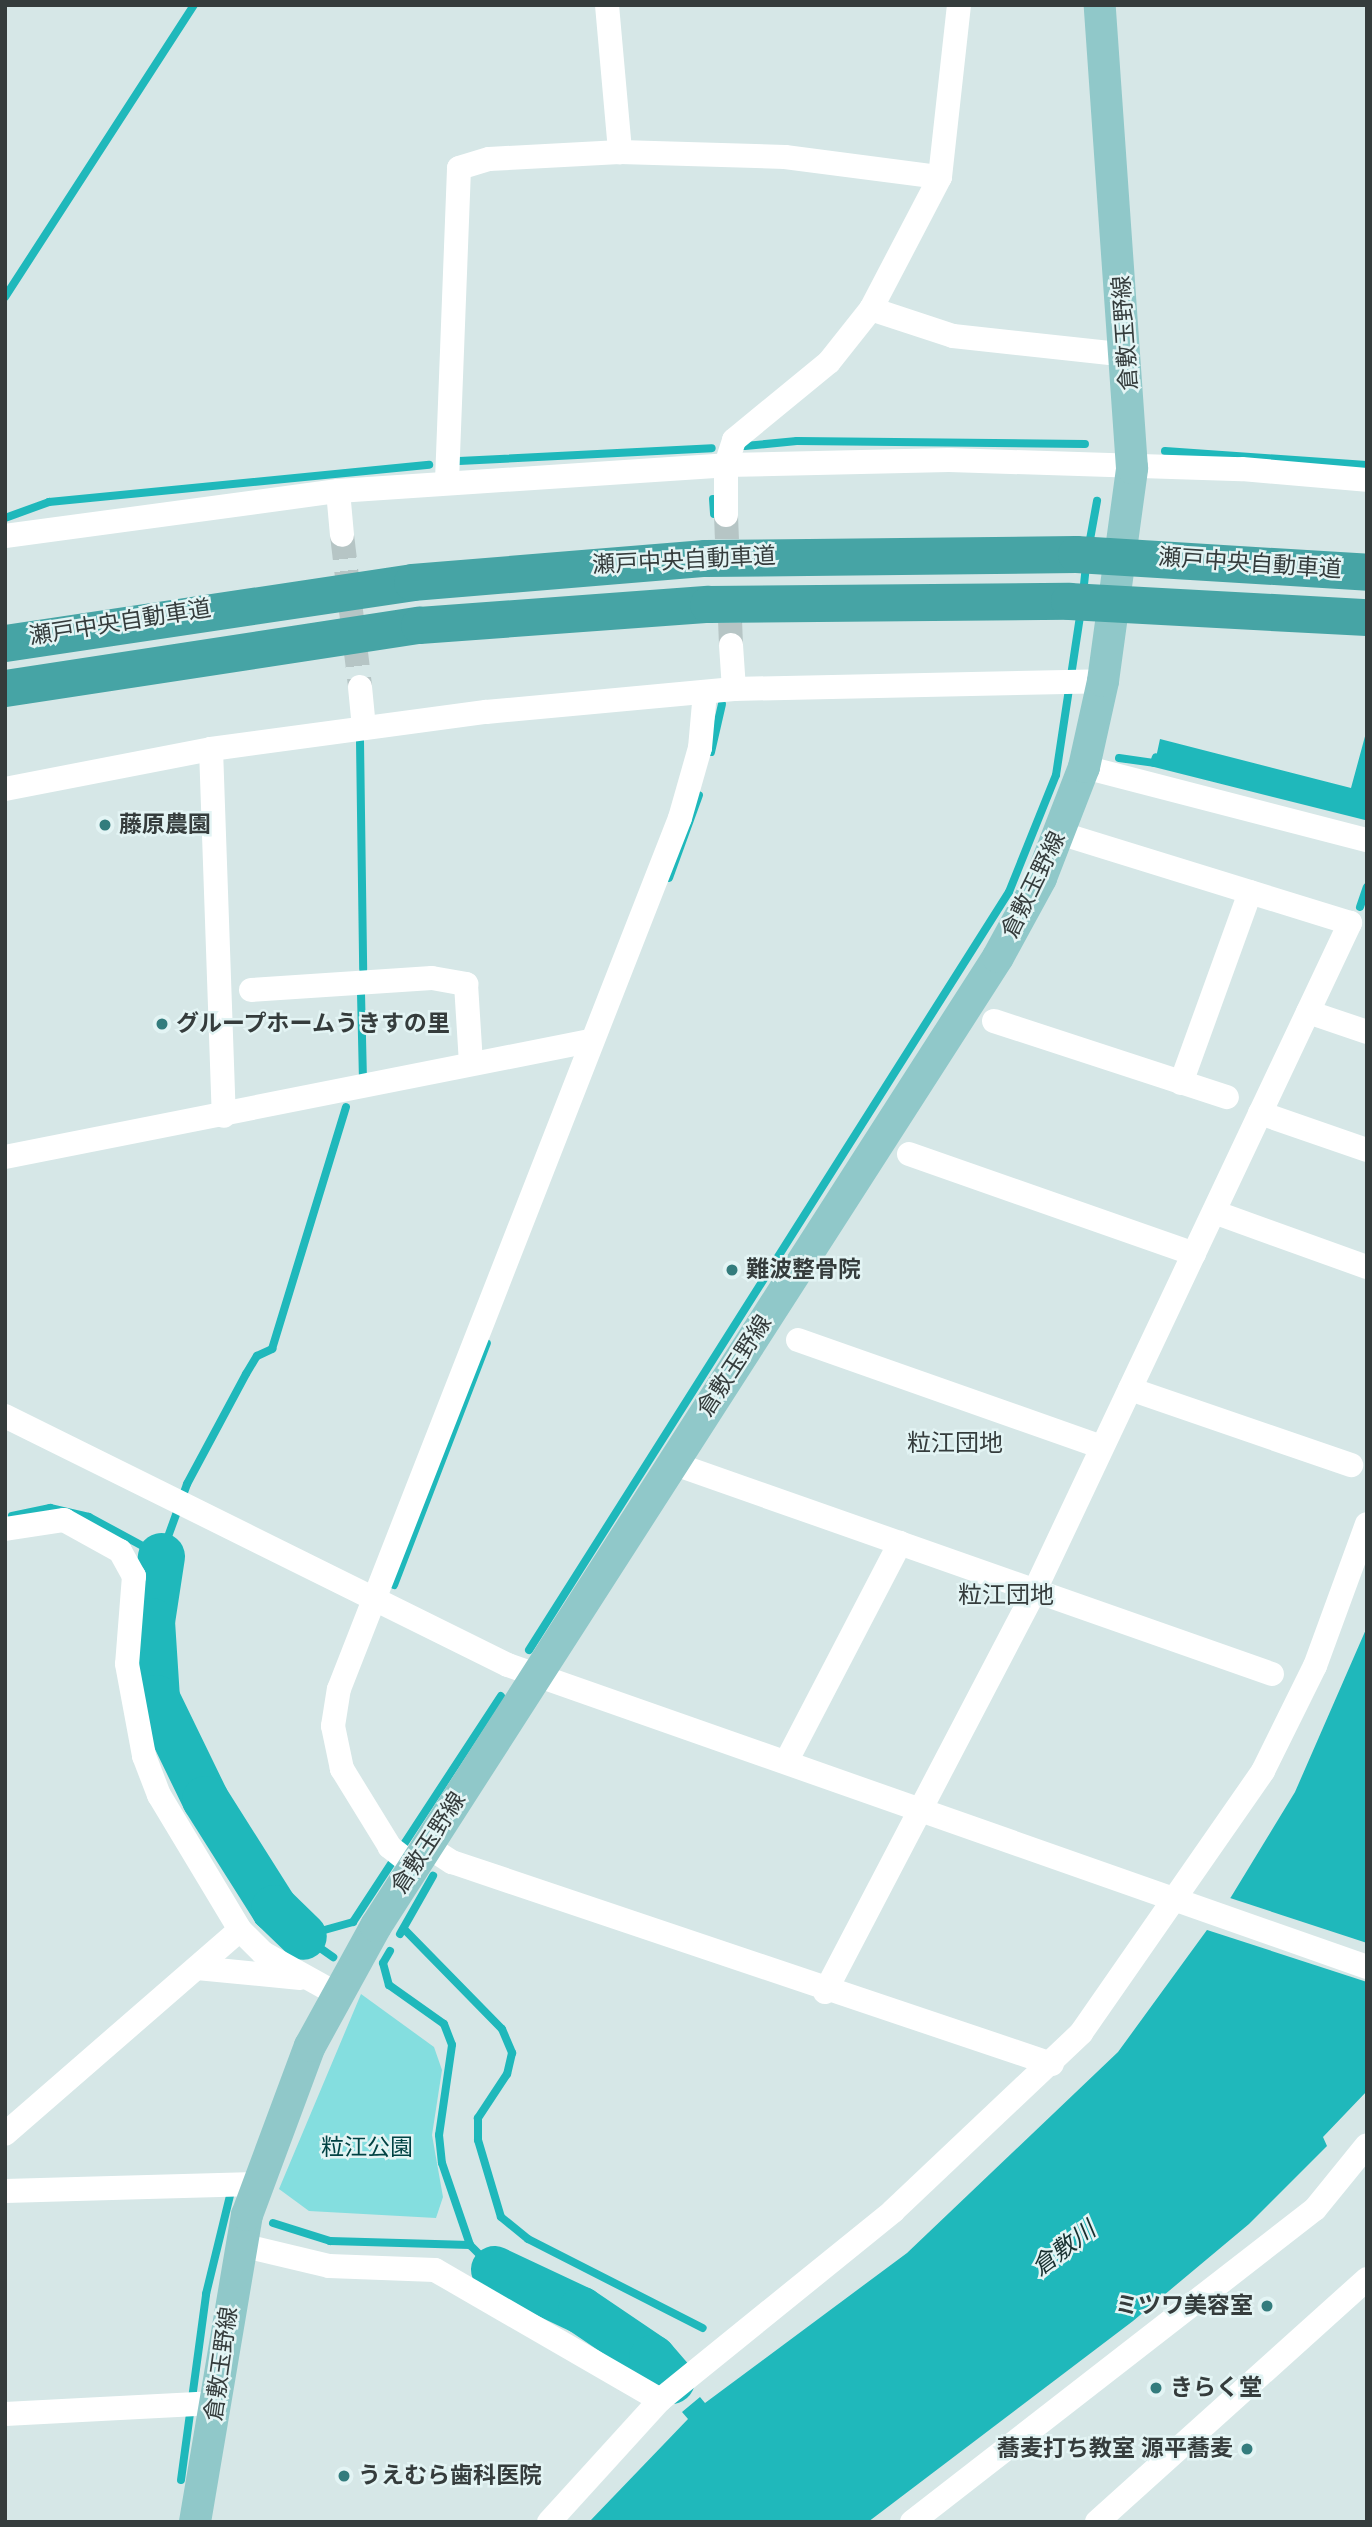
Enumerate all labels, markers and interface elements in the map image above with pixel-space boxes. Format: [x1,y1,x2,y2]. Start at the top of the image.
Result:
street label: 倉敷玉野線 [1108,275,1144,391]
street label: 瀬戸中央自動車道 [591,542,777,580]
street label: 瀬戸中央自動車道 [1157,544,1343,584]
street label: 瀬戸中央自動車道 [27,595,213,651]
place label: 藤原農園 [119,811,211,839]
marker: 藤原農園 [97,817,113,833]
street label: 倉敷玉野線 [996,827,1072,943]
place label: グループホームうきすの里 [176,1010,452,1038]
marker: グループホームうきすの里 [154,1016,170,1032]
place label: 難波整骨院 [746,1256,861,1284]
marker: 難波整骨院 [724,1262,740,1278]
street label: 倉敷玉野線 [692,1310,778,1422]
district label: 粒江団地 [907,1430,1003,1458]
district label: 粒江団地 [958,1582,1054,1610]
street label: 倉敷玉野線 [386,1787,472,1899]
park label: 粒江公園 [321,2134,413,2162]
water label: 倉敷川 [1027,2216,1101,2282]
place label: ミツワ美容室 [1115,2292,1253,2320]
marker: ミツワ美容室 [1259,2298,1275,2314]
street label: 倉敷玉野線 [200,2305,244,2423]
place label: きらく堂 [1170,2374,1262,2402]
marker: きらく堂 [1148,2380,1164,2396]
place label: 蕎麦打ち教室 源平蕎麦 [997,2435,1233,2463]
marker: 蕎麦打ち教室 源平蕎麦 [1239,2441,1255,2457]
place label: うえむら歯科医院 [358,2462,542,2490]
marker: うえむら歯科医院 [336,2468,352,2484]

